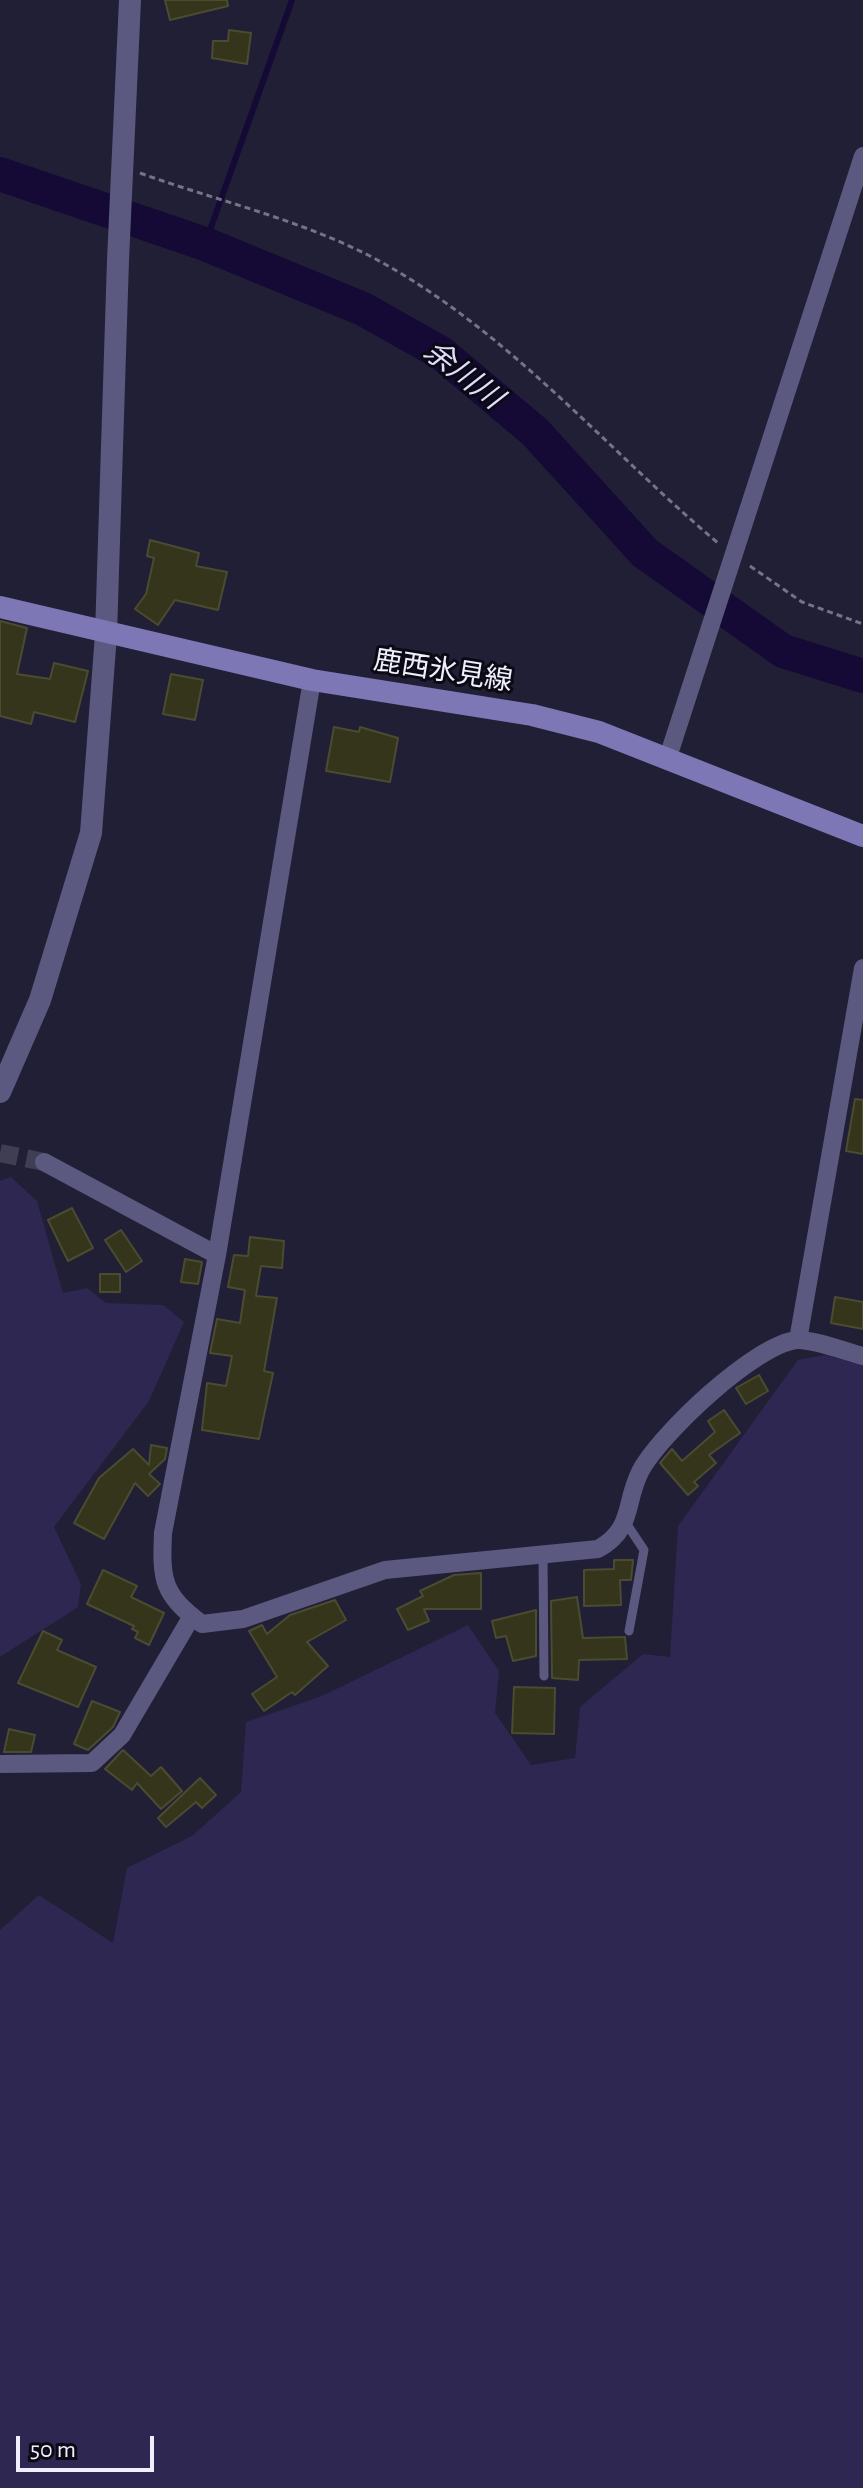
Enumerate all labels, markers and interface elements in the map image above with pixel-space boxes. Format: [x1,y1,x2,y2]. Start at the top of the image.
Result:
water label: 余川川 [416,333,510,417]
street label: 鹿西氷見線 [371,643,515,699]
scale bar [20,2420,158,2470]
text: 50 m [30,2438,76,2462]

